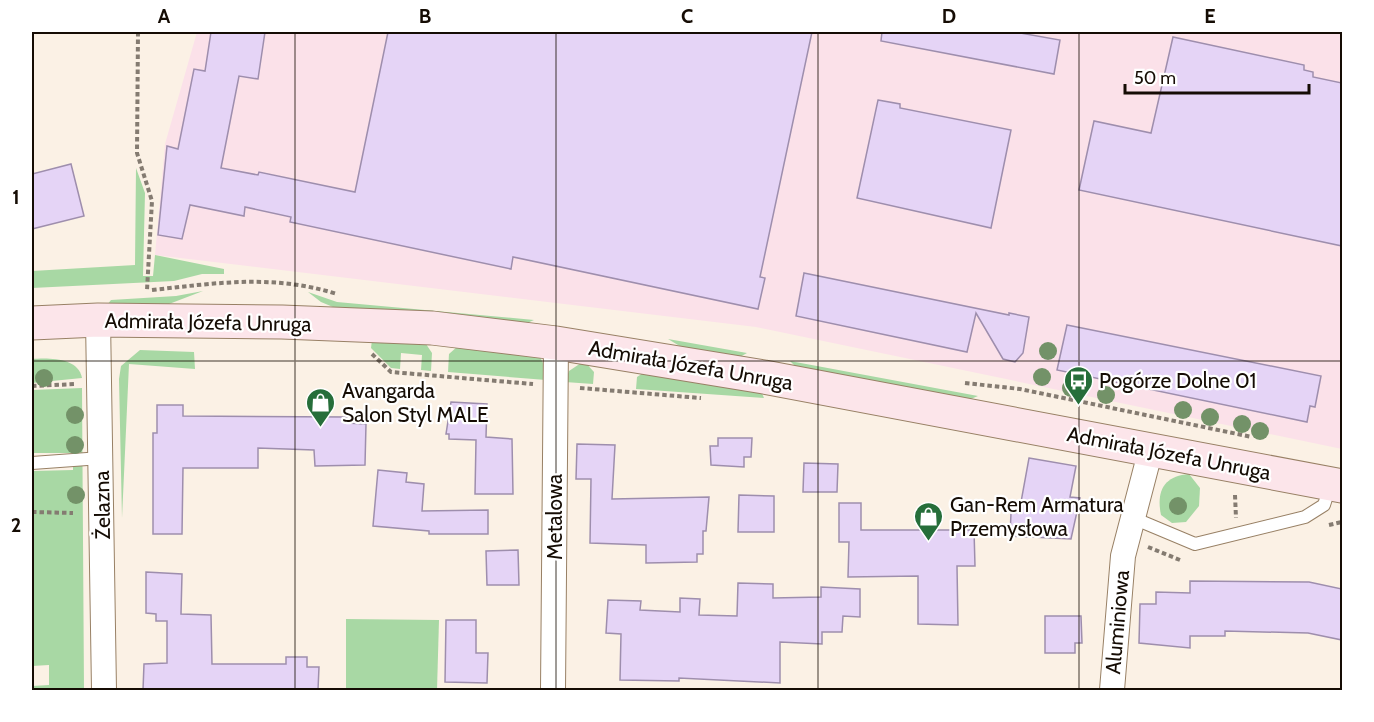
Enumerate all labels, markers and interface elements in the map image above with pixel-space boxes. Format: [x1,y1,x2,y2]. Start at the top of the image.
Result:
text: A [158,4,171,28]
text: B [419,4,431,28]
text: C [681,4,693,28]
text: D [942,4,956,28]
text: E [1204,4,1216,28]
scale bar [1125,57,1310,95]
text: 50 m [1134,67,1176,89]
text: 1 [12,185,20,209]
street label: Admirała Józefa Unruga [104,308,312,336]
street label: Admirała Józefa Unruga [587,335,795,395]
bus stop icon: Pogórze Dolne 01 [1062,364,1094,406]
place label: Pogórze Dolne 01 [1099,368,1256,393]
place label: Avangarda Salon Styl MALE [342,378,489,427]
shop icon: Avangarda Salon Styl MALE [305,386,337,428]
street label: Admirała Józefa Unruga [1065,421,1273,485]
street label: Żelazna [89,470,115,540]
street label: Metalowa [542,474,567,560]
place label: Gan-Rem Armatura Przemysłowa [950,492,1124,541]
shop icon: Gan-Rem Armatura Przemysłowa [913,500,945,542]
text: 2 [11,513,21,537]
street label: Aluminiowa [1100,569,1134,675]

